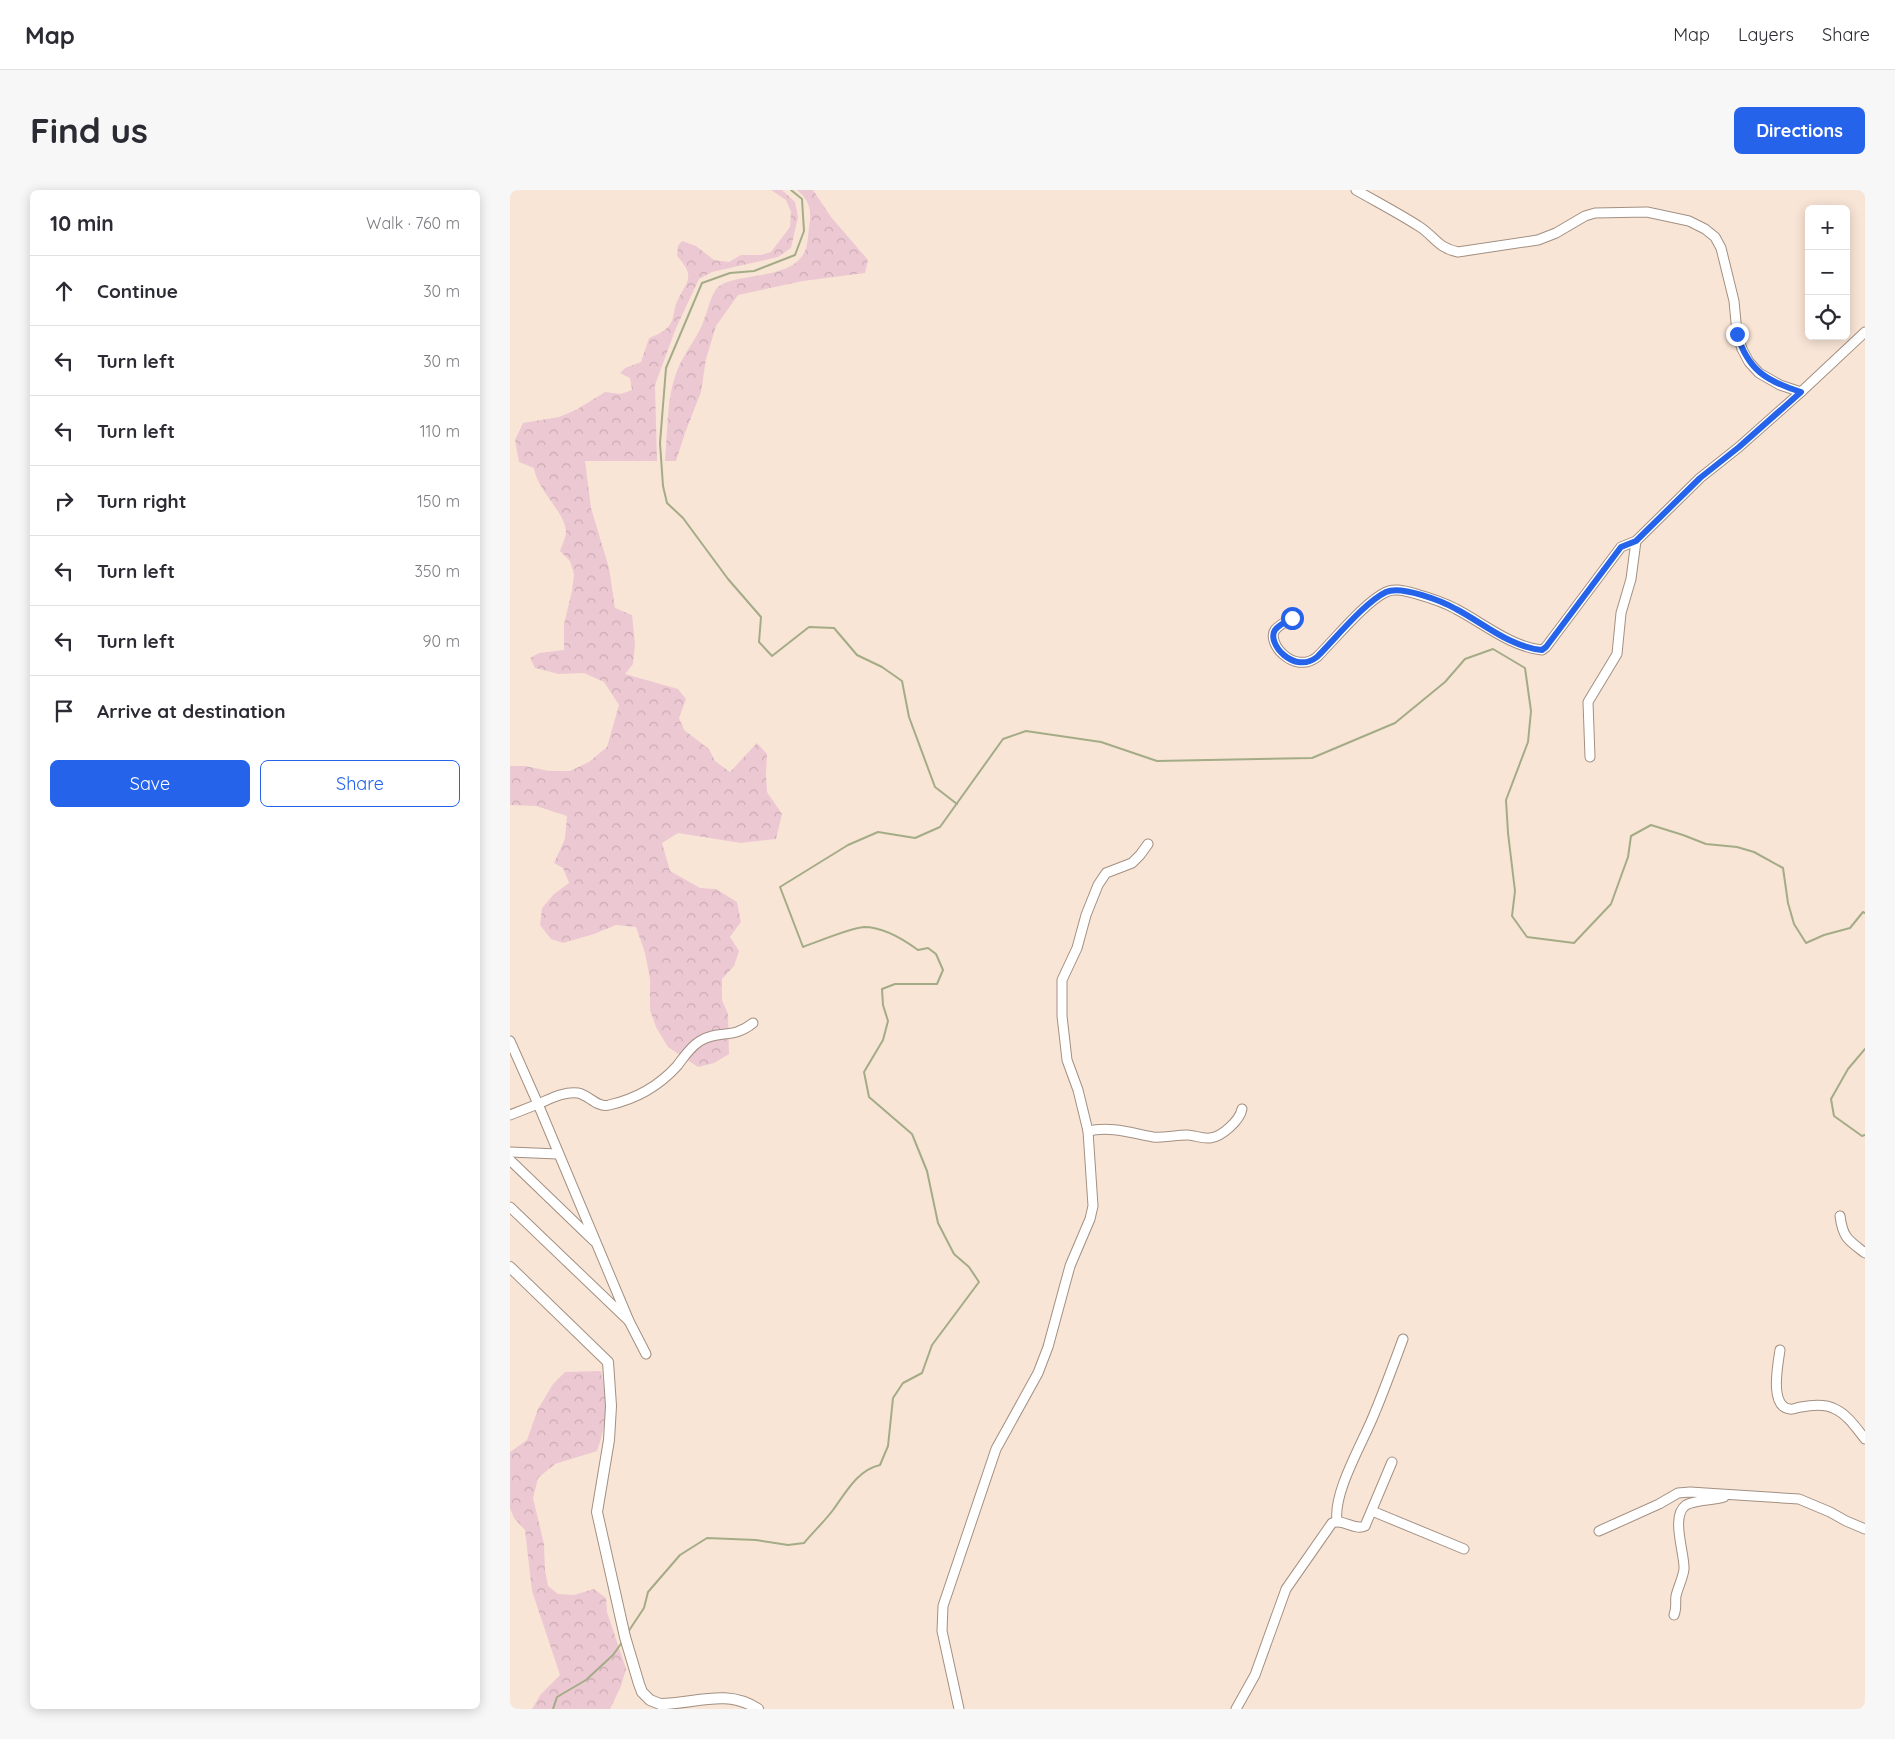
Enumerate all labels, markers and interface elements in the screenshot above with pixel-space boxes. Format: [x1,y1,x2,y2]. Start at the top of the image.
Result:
text: Map [25,20,75,50]
text: Map [1673,23,1710,46]
text: Layers [1738,23,1794,46]
text: Share [1822,23,1870,46]
button: Directions [1734,107,1865,154]
text: Find us [30,108,148,152]
map controls [1805,205,1850,340]
button: + [1805,205,1850,250]
text: 10 min [50,210,114,236]
text: Walk · 760 m [366,213,460,233]
button: − [1805,250,1850,295]
icon: ahead [50,277,78,305]
text: Continue [97,279,178,303]
text: 30 m [423,281,460,301]
button: locate [1805,295,1850,340]
route end [1726,323,1749,346]
icon: left [50,347,78,375]
text: Turn left [97,349,175,373]
text: 30 m [423,351,460,371]
icon: left [50,417,78,445]
text: Turn left [97,419,175,443]
text: 110 m [420,421,460,441]
icon: right [50,487,78,515]
text: Turn right [97,489,186,513]
text: 150 m [417,491,460,511]
icon: left [50,557,78,585]
text: Turn left [97,559,175,583]
text: 350 m [414,561,460,581]
route start [1281,607,1304,630]
icon: left [50,627,78,655]
text: Turn left [97,629,175,653]
text: 90 m [423,631,460,651]
icon: arrive [50,697,78,725]
text: Arrive at destination [97,699,286,723]
button: Save [50,760,250,807]
button: Share [260,760,460,807]

